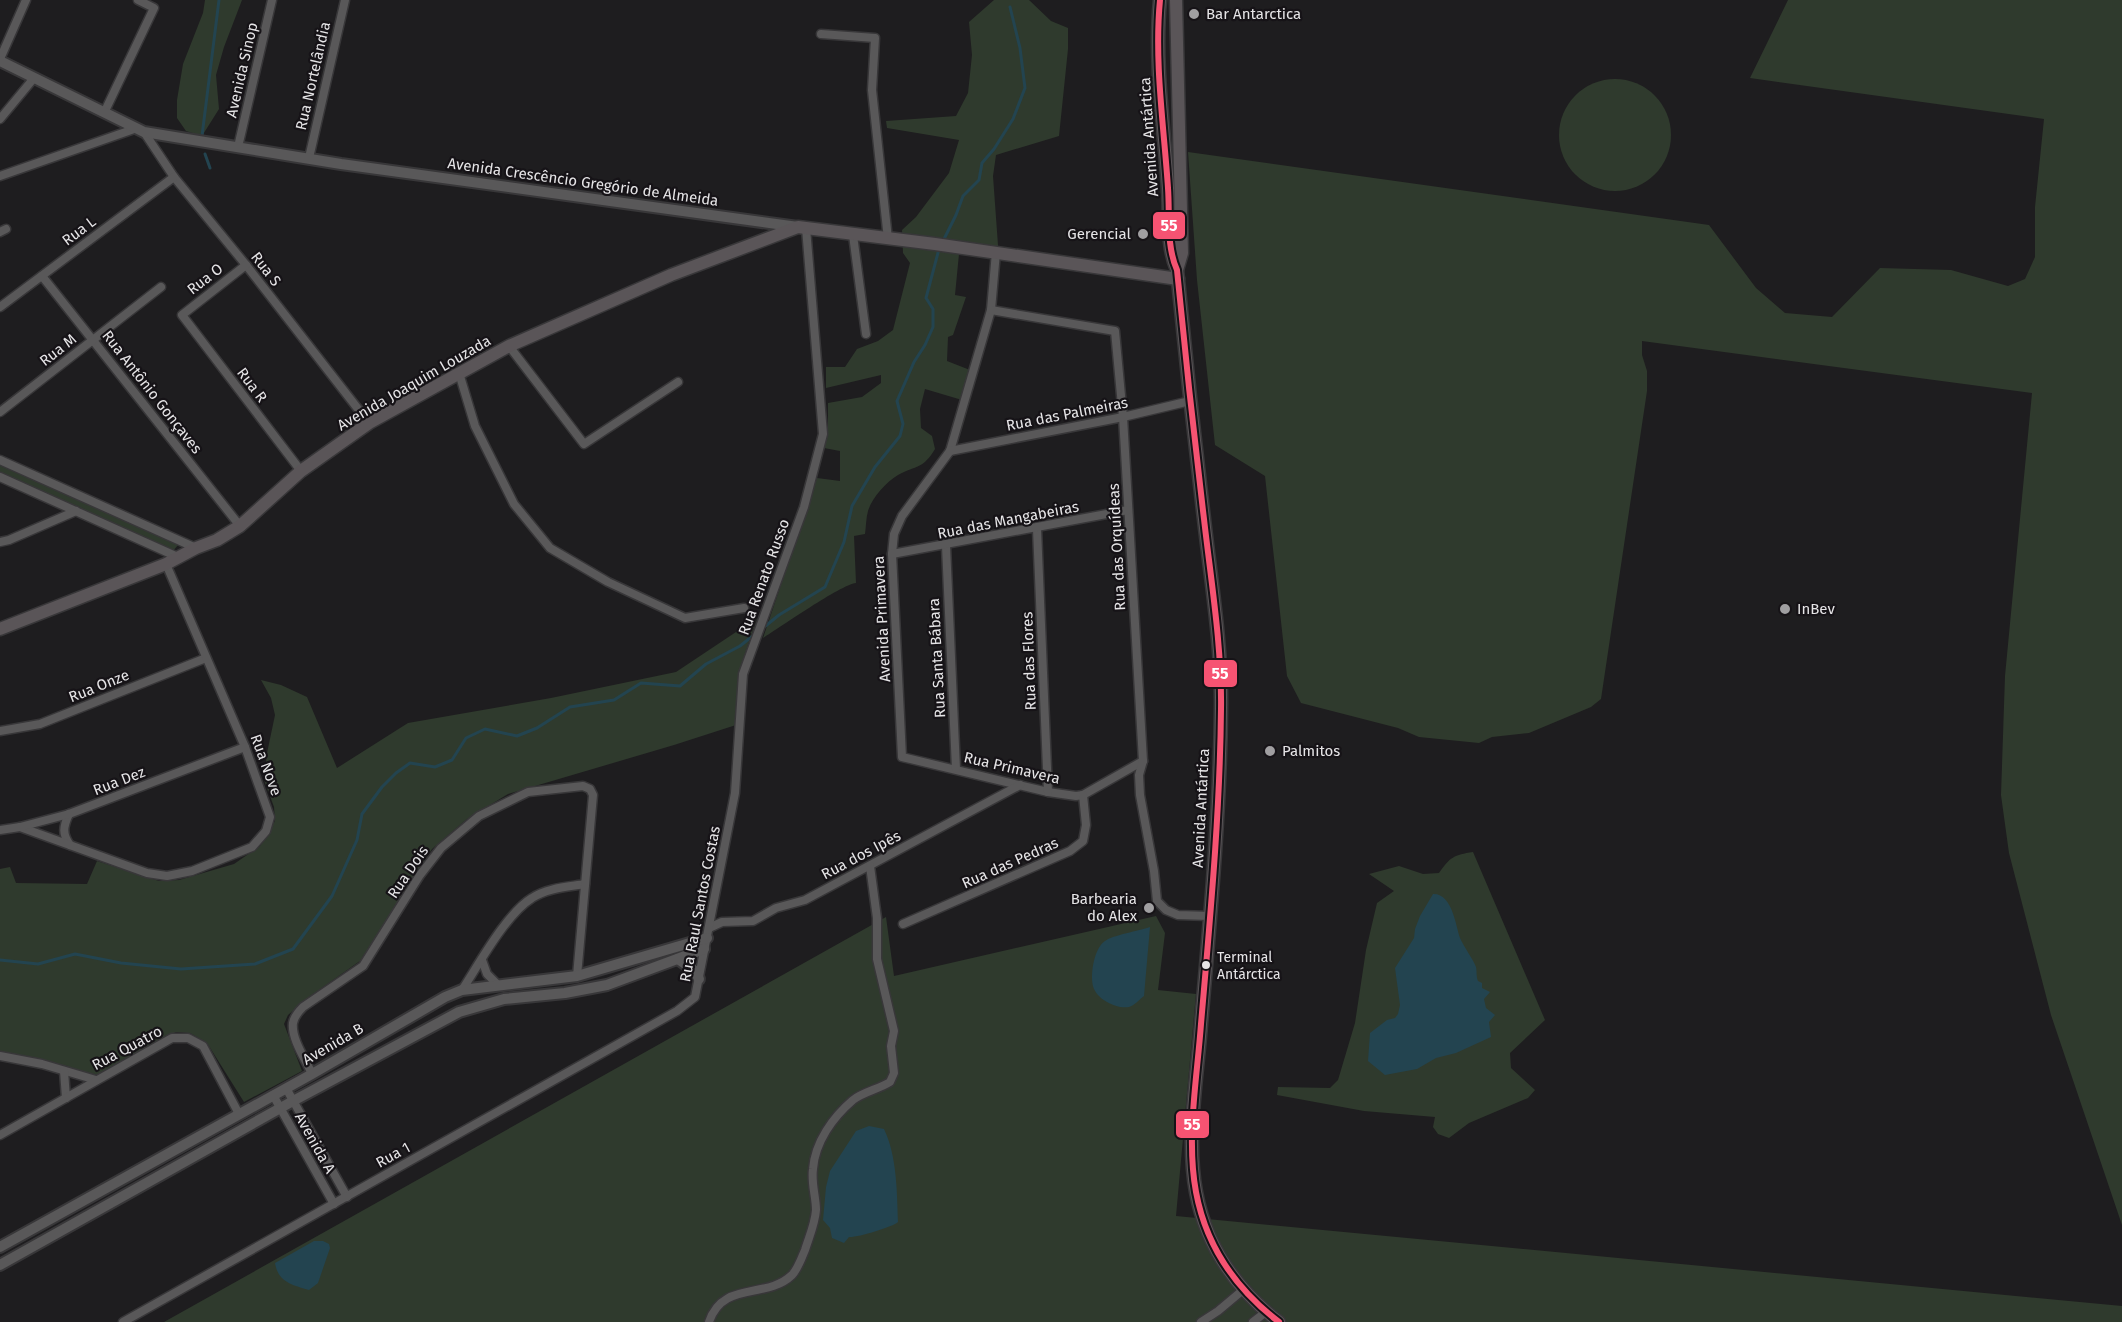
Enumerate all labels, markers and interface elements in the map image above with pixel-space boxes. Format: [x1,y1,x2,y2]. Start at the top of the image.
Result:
place label: Bar Antarctica [1206,5,1301,23]
marker: Bar Antarctica [1187,7,1201,21]
street label: Rua Nortelândia [292,20,334,132]
street label: Avenida Sinop [222,21,262,119]
street label: Avenida Antártica [1136,77,1162,197]
street label: Avenida Crescêncio Gregório de Almeida [446,154,720,210]
line badge: 55 [1152,211,1186,240]
street label: Rua L [59,212,100,249]
text: 55 [1160,216,1178,235]
place label: Gerencial [1067,225,1132,243]
marker: Gerencial [1136,227,1150,241]
street label: Rua S [247,248,285,290]
street label: Rua O [184,259,226,299]
street label: Rua Antônio Gonçaves [98,327,206,457]
street label: Rua M [36,330,80,370]
street label: Avenida Joaquim Louzada [334,332,494,434]
street label: Rua R [233,364,271,406]
street label: Rua das Palmeiras [1005,393,1129,435]
street label: Rua das Orquídeas [1105,483,1129,611]
street label: Rua das Mangabeiras [936,497,1080,543]
street label: Rua Renato Russo [735,516,793,638]
street label: Avenida Primavera [870,555,894,683]
street label: Rua Santa Bábara [925,598,949,718]
place label: InBev [1797,600,1835,618]
marker: InBev [1778,602,1792,616]
street label: Rua das Flores [1018,611,1040,711]
line badge: 55 [1203,659,1238,688]
text: 55 [1211,664,1229,683]
street label: Rua Onze [66,666,132,706]
street label: Rua Nove [247,732,285,798]
place label: Palmitos [1282,742,1340,760]
marker: Palmitos [1263,744,1277,758]
street label: Rua Primavera [962,748,1062,788]
street label: Avenida Antártica [1189,748,1213,868]
street label: Rua Dez [90,763,148,799]
street label: Rua Raul Santos Costas [676,825,724,983]
street label: Rua dos Ipês [818,827,904,883]
street label: Rua das Pedras [959,834,1061,892]
street label: Rua Dois [384,842,432,902]
place label: Barbearia do Alex [1071,890,1138,925]
marker: Barbearia do Alex [1142,901,1156,915]
place label: Terminal Antárctica [1217,949,1281,983]
marker: Terminal Antárctica [1200,959,1212,971]
street label: Avenida B [299,1019,367,1069]
street label: Rua Quatro [89,1022,165,1074]
street label: Avenida A [291,1109,339,1177]
line badge: 55 [1175,1110,1210,1139]
text: 55 [1183,1115,1201,1134]
street label: Rua 1 [373,1138,413,1172]

